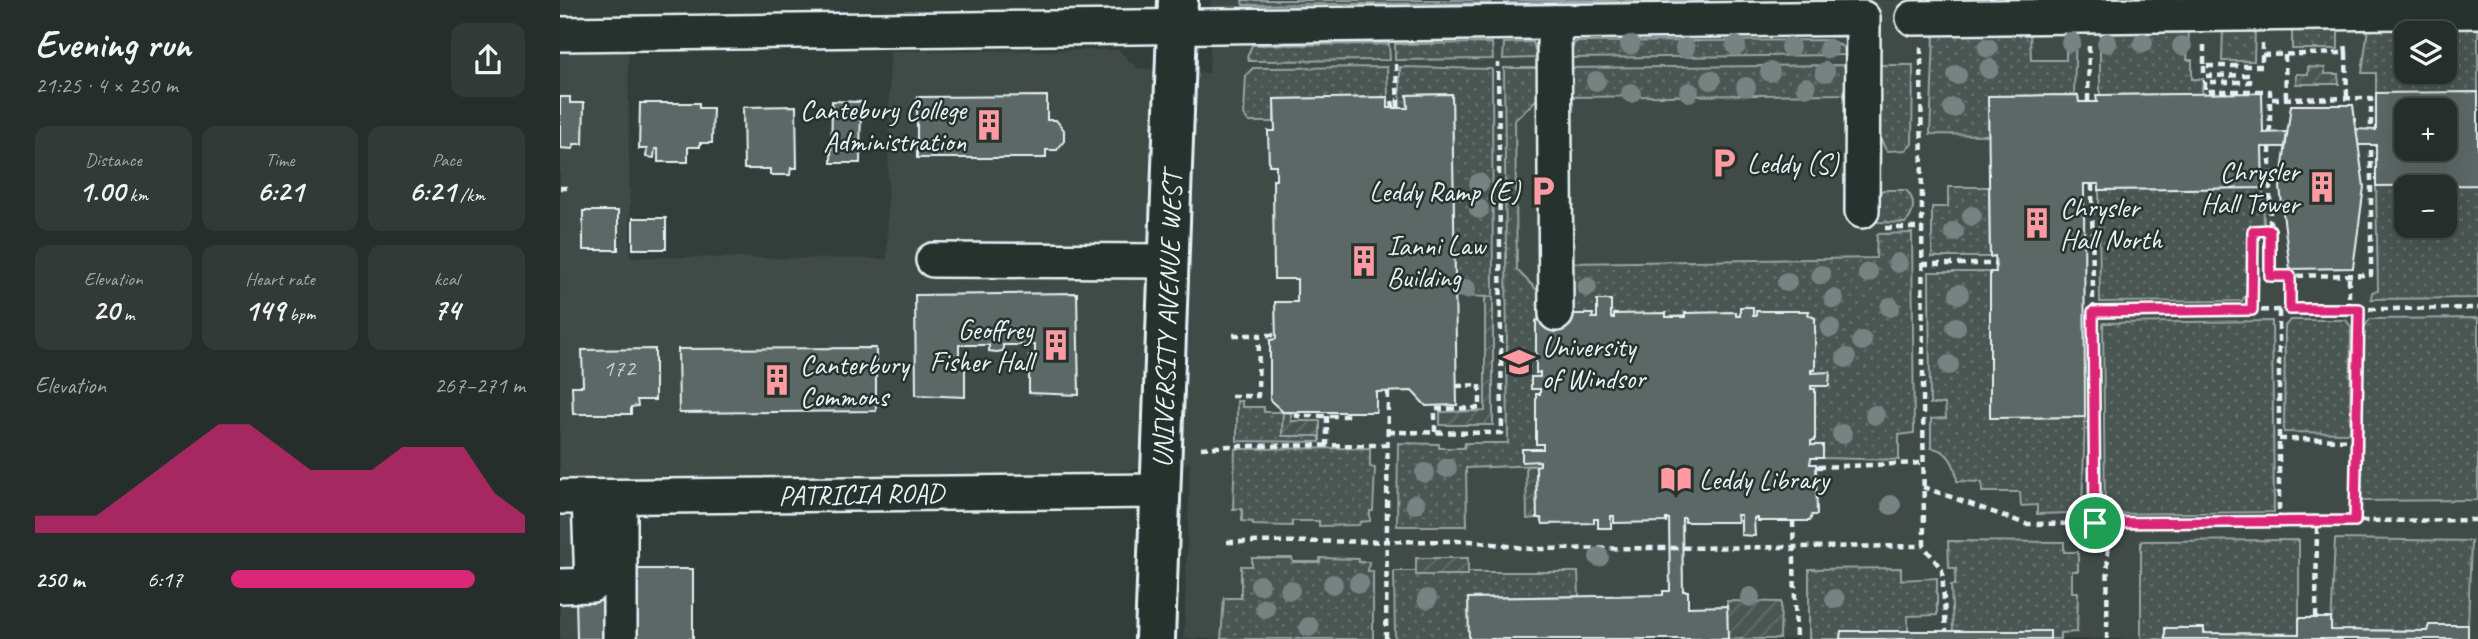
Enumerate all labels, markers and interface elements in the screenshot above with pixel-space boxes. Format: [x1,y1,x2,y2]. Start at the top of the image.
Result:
text: Evening run [35,21,191,68]
map controls [2394,21,2457,238]
button: layers [2394,21,2457,84]
button: share [451,23,525,97]
text: 21:25 · 4 × 250 m [35,71,178,100]
place label: Cantebury College Administration [800,92,968,159]
button: + [2394,98,2457,161]
building icon: Cantebury College Administration [972,108,1006,142]
parking icon: Leddy (S) [1707,146,1741,180]
place label: Leddy (S) [1747,146,1840,181]
text: Distance [85,148,142,172]
text: Time [265,148,295,172]
text: Pace [432,148,461,172]
place label: Chrysler Hall Tower [2201,154,2302,221]
street label: UNIVERSITY AVENUE WEST [1144,165,1190,468]
building icon: Chrysler Hall Tower [2305,170,2339,204]
text: 1.00 [79,172,125,210]
text: 6:21 [256,172,304,210]
text: 6:21 [408,172,455,210]
place label: Leddy Ramp (E) [1369,174,1522,209]
parking icon: Leddy Ramp (E) [1526,174,1560,208]
button: − [2394,175,2457,238]
text: km [125,183,148,207]
text: /km [455,183,485,207]
place label: Chrysler Hall North [2060,190,2163,257]
building icon: Chrysler Hall North [2020,206,2054,240]
place label: Ianni Law Building [1387,228,1488,295]
building icon: Ianni Law Building [1347,244,1381,278]
text: Elevation [84,267,143,291]
text: Heart rate [245,267,315,291]
text: kcal [434,267,459,291]
text: 20 [92,291,119,329]
text: 149 [245,291,285,329]
text: 74 [433,291,460,329]
text: m [119,302,134,326]
text: bpm [285,302,315,326]
place label: Geoffrey Fisher Hall [930,312,1038,379]
building icon: Geoffrey Fisher Hall [1039,328,1073,362]
place label: University of Windsor [1542,329,1647,396]
school or university icon: University of Windsor [1502,345,1536,379]
place label: Canterbury Commons [800,347,911,414]
house number: 172 [603,353,637,383]
building icon: Canterbury Commons [760,363,794,397]
text: Elevation [35,371,106,400]
text: 267–271 m [434,371,525,400]
library icon: Leddy Library [1659,462,1693,496]
place label: Leddy Library [1699,462,1831,497]
street label: PATRICIA ROAD [778,475,947,513]
pin [2065,493,2125,553]
icon: arrive [2076,504,2114,542]
text: 250 m [35,565,84,594]
text: 6:17 [147,565,183,594]

